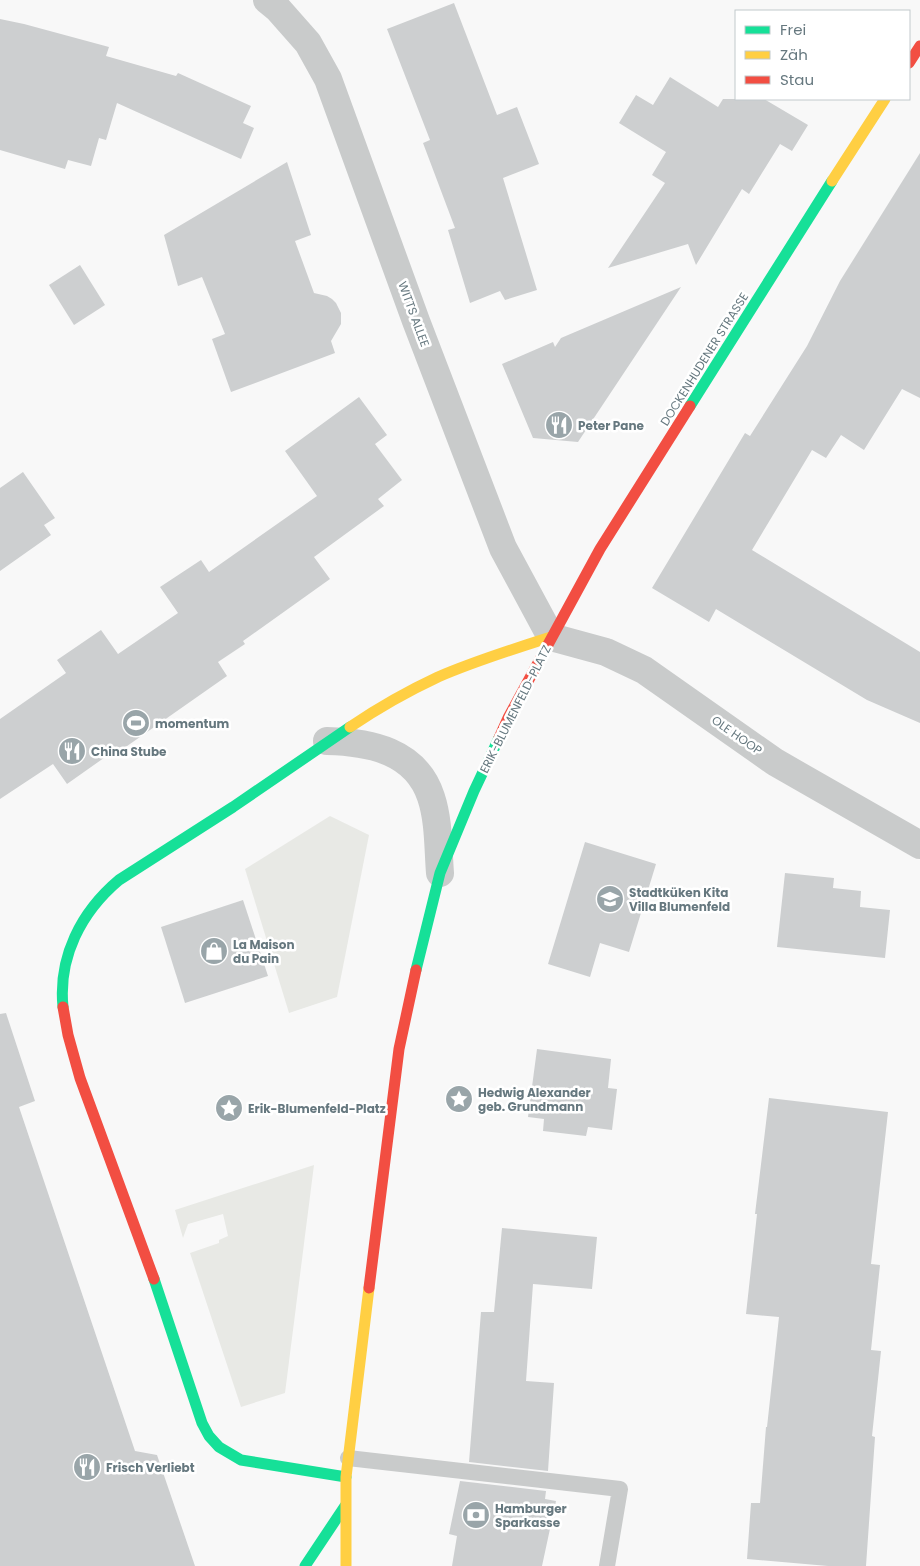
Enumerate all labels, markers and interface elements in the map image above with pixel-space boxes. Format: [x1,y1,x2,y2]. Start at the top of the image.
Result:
legend [735,10,910,100]
text: Frei [780,19,806,40]
text: Zäh [780,44,808,65]
text: Stau [780,69,814,90]
street label: WITTS ALLEE [394,279,434,349]
street label: DOCKENHUDENER STRASSE [656,289,752,429]
restaurant icon: Peter Pane [544,410,574,440]
place label: Peter Pane [578,417,645,434]
street label: ERIK-BLUMENFELD-PLATZ [475,642,555,776]
sports icon: momentum [121,708,151,738]
street label: OLE HOOP [708,711,766,759]
place label: momentum [155,715,230,732]
restaurant icon: China Stube [57,736,87,766]
place label: China Stube [91,743,167,760]
school or university icon: Stadtküken Kita Villa Blumenfeld [595,884,625,914]
place label: Stadtküken Kita Villa Blumenfeld [629,884,730,915]
shop icon: La Maison du Pain [199,936,229,966]
place label: La Maison du Pain [233,936,295,967]
place icon: Hedwig Alexander geb. Grundmann [444,1084,474,1114]
place label: Hedwig Alexander geb. Grundmann [478,1084,591,1115]
place icon: Erik-Blumenfeld-Platz [214,1093,244,1123]
place label: Erik-Blumenfeld-Platz [248,1100,386,1117]
restaurant icon: Frisch Verliebt [72,1452,102,1482]
place label: Frisch Verliebt [106,1459,195,1476]
bank icon: Hamburger Sparkasse [461,1500,491,1530]
place label: Hamburger Sparkasse [495,1500,567,1531]

